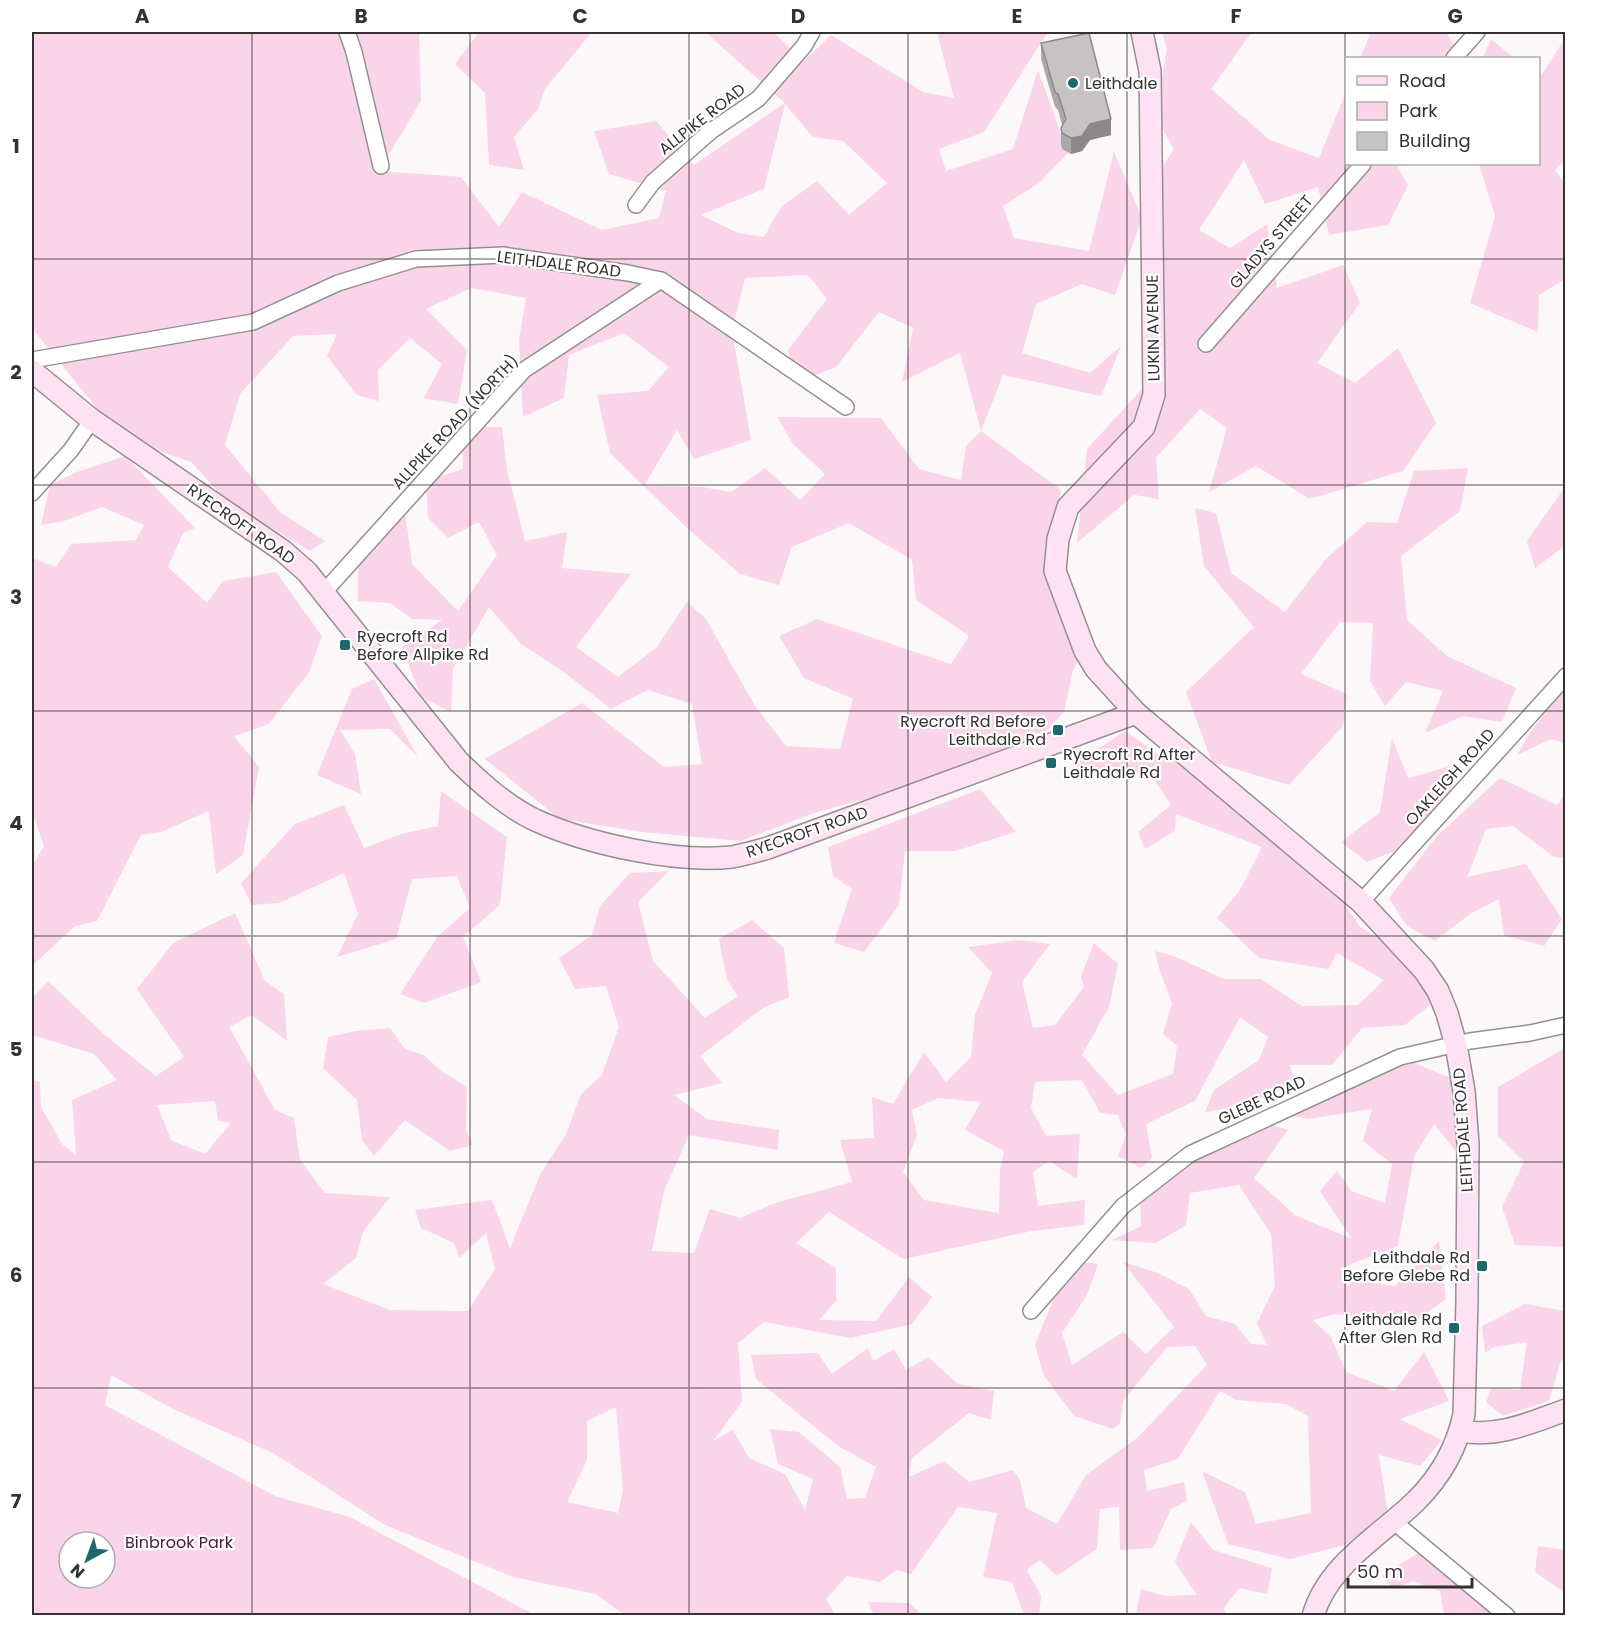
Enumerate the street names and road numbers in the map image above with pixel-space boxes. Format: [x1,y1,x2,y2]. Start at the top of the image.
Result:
street label: ALLPIKE ROAD [654,78,750,160]
street label: GLADYS STREET [1224,190,1318,294]
street label: LEITHDALE ROAD [496,245,622,283]
street label: LUKIN AVENUE [1141,274,1165,382]
street label: ALLPIKE ROAD (NORTH) [386,350,524,494]
street label: RYECROFT ROAD [182,478,300,570]
street label: OAKLEIGH ROAD [1400,723,1500,831]
street label: RYECROFT ROAD [743,800,871,864]
street label: LEITHDALE ROAD [1447,1067,1479,1193]
street label: GLEBE ROAD [1214,1070,1310,1130]

